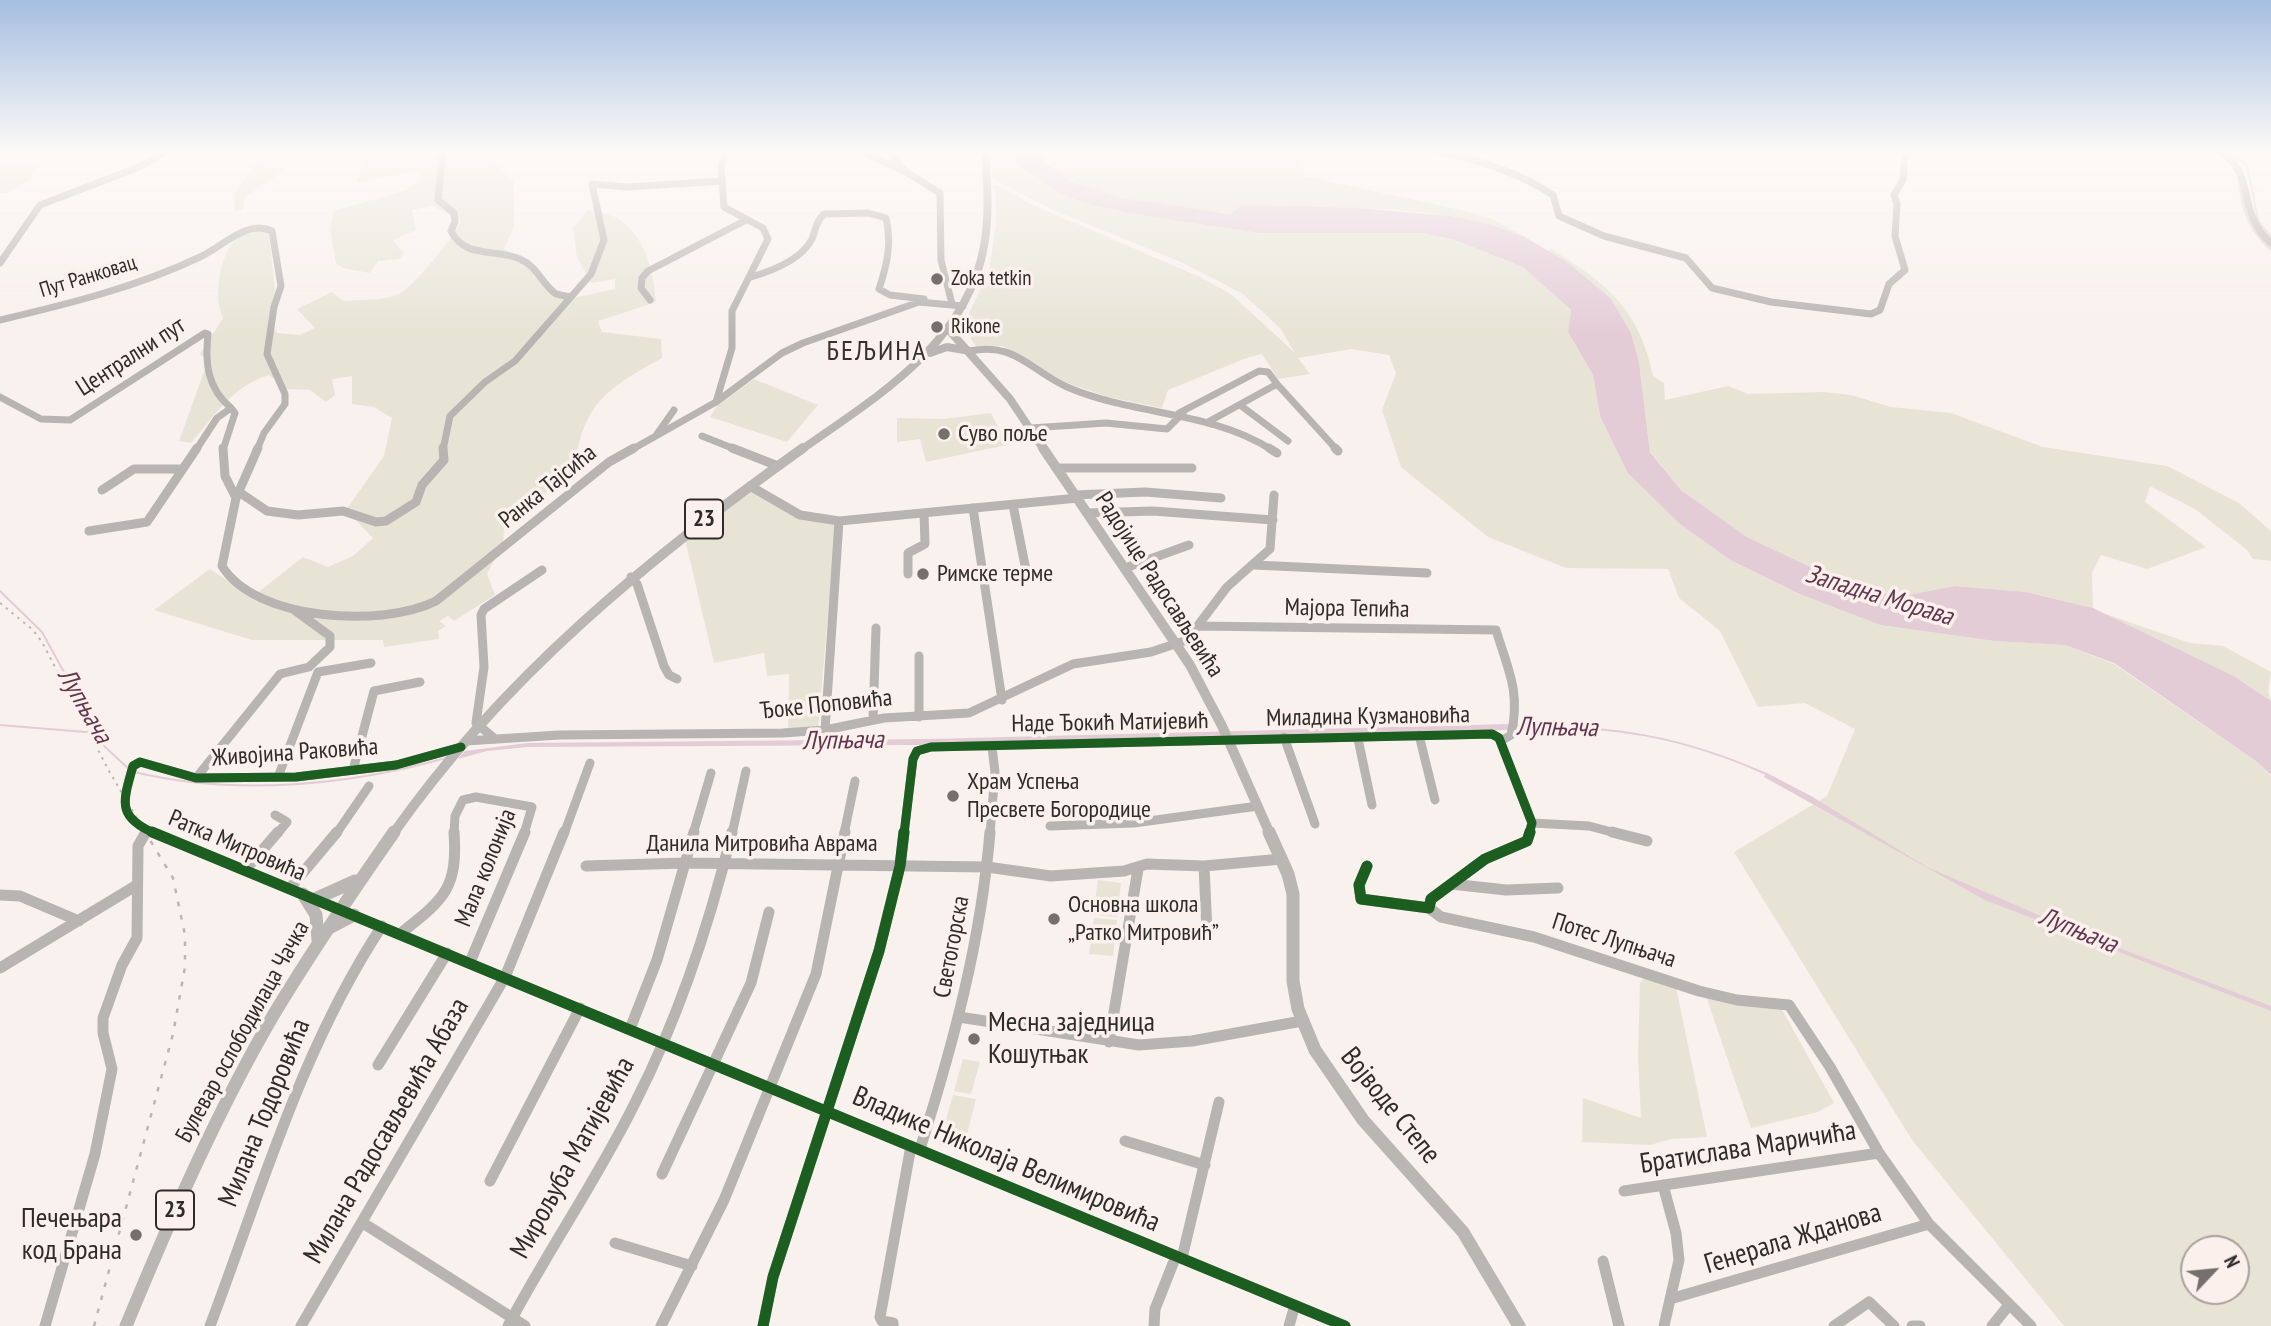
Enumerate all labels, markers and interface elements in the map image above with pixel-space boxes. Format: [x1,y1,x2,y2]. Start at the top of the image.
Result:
street label: Пут Ранковац [37,250,139,304]
place label: Zoka tetkin [951,266,1031,292]
marker: Zoka tetkin [929,271,945,287]
street label: Централни пут [71,311,191,403]
place label: Rikone [951,314,1001,340]
marker: Rikone [929,319,945,335]
district label: БЕЉИНА [827,335,927,369]
place label: Суво поље [958,420,1048,448]
marker: Суво поље [936,426,952,442]
street label: Ранка Тајсића [494,439,602,535]
street label: Радојице Радосављевића [1088,487,1230,683]
road number: 23 [685,499,723,538]
water label: Западна Морава [1802,559,1956,633]
place label: Римске терме [937,560,1053,588]
marker: Римске терме [915,566,931,582]
street label: Мајора Тепића [1284,594,1410,624]
water label: Лупњача [50,663,118,749]
street label: Ђоке Поповића [759,684,893,726]
street label: Миладина Кузмановића [1266,701,1470,733]
street label: Наде Ђокић Матијевић [1011,707,1209,739]
water label: Лупњача [1516,712,1598,744]
water label: Лупњача [802,725,884,757]
street label: Живојина Раковића [211,733,379,773]
place label: Храм Успења Пресвете Богородице [967,768,1151,824]
marker: Храм Успења Пресвете Богородице [945,788,961,804]
street label: Ратка Митровића [164,804,310,888]
street label: Мала колонија [449,805,523,931]
street label: Данила Митровића Аврама [646,830,878,858]
place label: Основна школа „Ратко Митровић” [1068,891,1219,947]
street label: Светогорска [928,894,976,1000]
water label: Лупњача [2034,901,2122,961]
street label: Потес Лупњача [1548,907,1680,975]
marker: Основна школа „Ратко Митровић” [1046,911,1062,927]
street label: Булевар ослободилаца Чачка [170,916,316,1148]
street label: Милана Радосављевића Абаза [297,992,477,1270]
place label: Месна заједница Кошутњак [988,1006,1155,1072]
street label: Милана Тодоровића [212,1014,318,1212]
marker: Месна заједница Кошутњак [966,1031,982,1047]
street label: Војводе Степе [1333,1041,1447,1171]
street label: Мирољуба Матијевића [504,1051,642,1265]
street label: Владике Николаја Велимировића [847,1080,1165,1240]
street label: Братислава Маричића [1638,1114,1858,1182]
road number: 23 [156,1190,194,1230]
street label: Генерала Жданова [1701,1196,1885,1282]
place label: Печењара код Брана [21,1202,122,1268]
marker: Печењара код Брана [128,1227,144,1243]
north arrow [2180,1235,2250,1305]
text: N [2219,1252,2245,1272]

